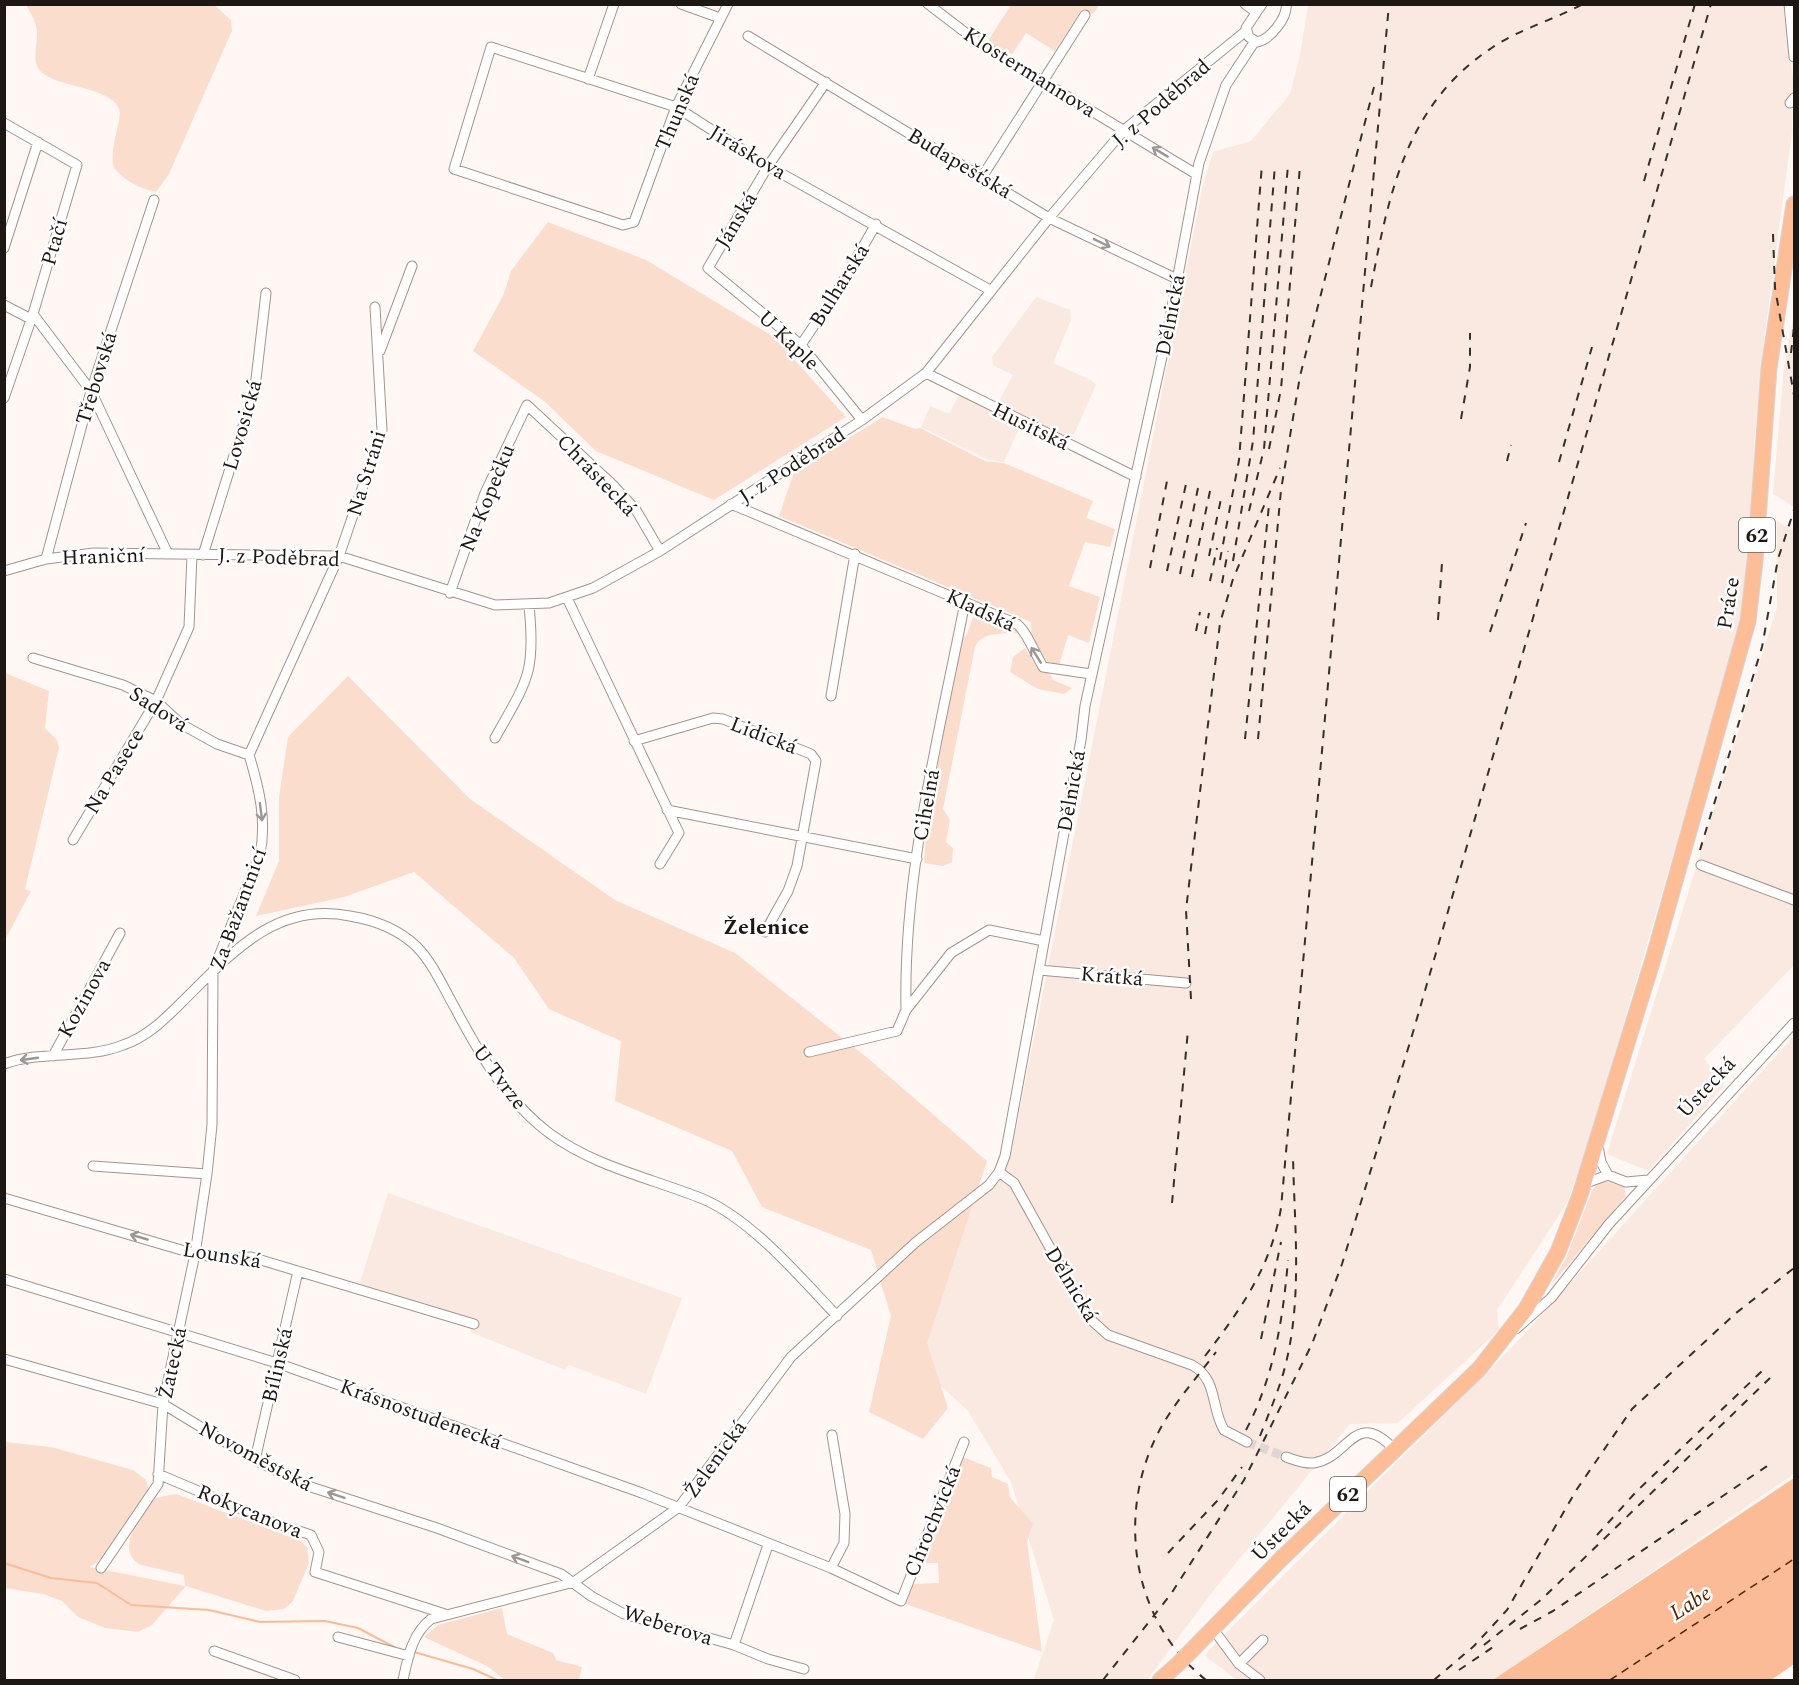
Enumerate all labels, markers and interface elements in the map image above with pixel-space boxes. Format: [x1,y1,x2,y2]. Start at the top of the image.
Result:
street label: Klostermannova [957,19,1103,127]
street label: J. z Poděbrad [1105,52,1218,156]
street label: Thunská [647,68,709,156]
street label: Jiráskova [703,117,793,189]
street label: Budapešťská [901,120,1018,208]
one-way arrow [1152,146,1169,158]
street label: Jánská [707,186,767,255]
street label: Ptačí [33,214,77,270]
street label: Bulharská [802,237,879,334]
one-way arrow [1093,238,1111,250]
street label: Dělnická [1147,271,1195,359]
street label: U Kaple [750,303,827,378]
street label: Třebovská [68,327,127,429]
street label: Lovosická [215,375,271,475]
street label: Husitská [986,394,1075,460]
street label: J. z Poděbrad [733,419,852,512]
street label: Na Stráni [339,426,395,520]
street label: Chrástecká [548,427,645,525]
street label: Na Kopečku [452,440,524,557]
road number: 62 [1739,518,1775,552]
street label: Hraniční [61,540,147,574]
street label: J. z Poděbrad [218,540,340,576]
street label: Práce [1709,575,1749,631]
street label: Kladská [940,581,1021,641]
one-way arrow [1029,646,1042,663]
street label: Sadová [122,679,195,741]
street label: Lidická [725,708,803,764]
street label: Na Pasece [77,723,153,820]
street label: Dělnická [1049,747,1095,835]
street label: Cihelná [905,766,949,844]
one-way arrow [256,802,267,822]
street label: Za Bažantnicí [202,842,276,975]
district label: Želenice [723,911,809,944]
street label: Kozinova [50,952,120,1044]
street label: Krátká [1079,958,1145,996]
street label: U Tvrze [464,1038,535,1117]
street label: Ústecká [1670,1049,1744,1126]
one-way arrow [19,1054,39,1065]
one-way arrow [130,1231,149,1243]
street label: Lounská [180,1234,264,1278]
street label: Dělnická [1036,1241,1107,1329]
street label: Žatecká [150,1323,196,1402]
street label: Bílinská [254,1324,302,1406]
street label: Krásnostudenecká [335,1371,507,1459]
street label: Novoměstská [193,1413,319,1501]
street label: Želenická [676,1413,756,1505]
street label: Chrochvická [896,1460,970,1582]
street label: Rokycanova [192,1476,308,1548]
road number: 62 [1330,1477,1366,1511]
one-way arrow [327,1489,346,1500]
street label: Ústecká [1244,1493,1320,1569]
one-way arrow [511,1552,530,1563]
water label: Labe [1663,1577,1718,1629]
street label: Weberova [619,1597,717,1655]

